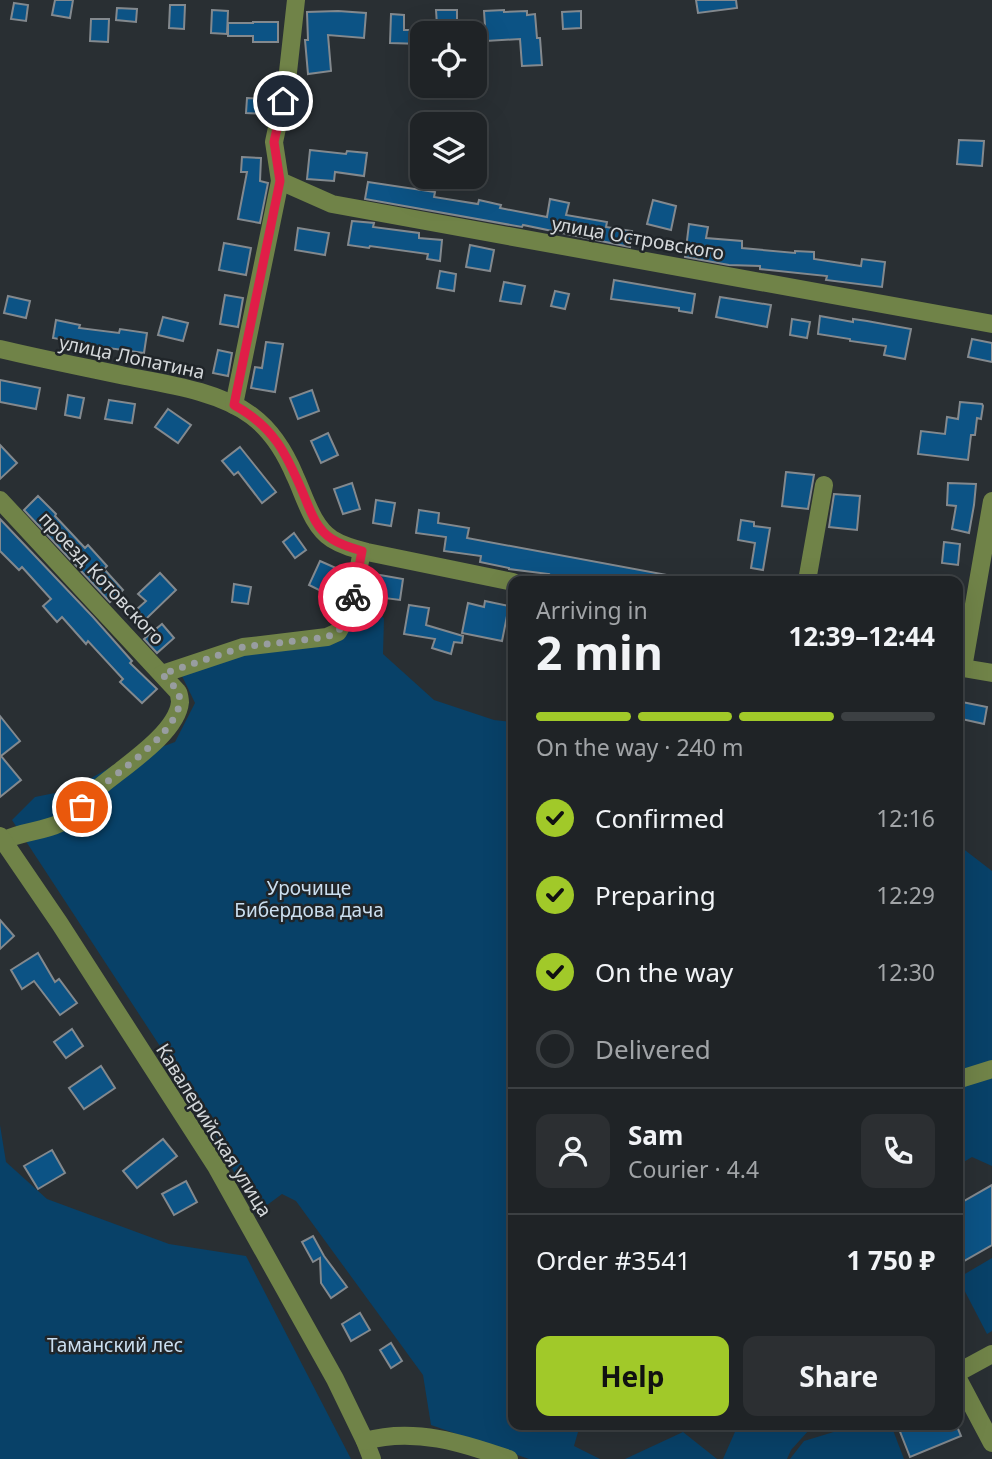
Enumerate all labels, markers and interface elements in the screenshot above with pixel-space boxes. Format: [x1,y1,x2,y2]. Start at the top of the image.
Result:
map controls [410,21,487,189]
button: locate [410,21,487,98]
pin [253,71,313,131]
icon: home [264,82,302,120]
button: layers [410,112,487,189]
street label: улица Островского [550,210,726,266]
street label: улица Лопатина [57,329,207,385]
street label: проезд Котовского [33,506,171,650]
courier [318,562,388,632]
icon: bike [334,578,372,616]
text: Arriving in [536,594,648,626]
text: 12:39–12:44 [788,618,935,654]
text: 2 min [536,621,663,683]
text: On the way · 240 m [536,731,743,763]
pin [52,777,112,837]
icon: bag [63,788,101,826]
icon: check [536,799,574,837]
text: Confirmed [595,800,725,836]
text: 12:16 [876,802,935,834]
park label: Урочище Бибердова дача [234,875,384,923]
icon: check [536,876,574,914]
text: Preparing [595,877,716,913]
text: 12:29 [876,879,935,911]
icon: check [536,953,574,991]
text: On the way [595,954,733,990]
text: 12:30 [876,956,935,988]
text: Delivered [595,1031,711,1067]
street label: Кавалерийская улица [150,1038,278,1222]
button: person [536,1114,610,1188]
button: phone [861,1114,935,1188]
text: Sam [628,1117,683,1153]
text: Courier · 4.4 [628,1153,759,1185]
text: Order #3541 [536,1242,691,1278]
text: 1 750 ₽ [846,1242,935,1278]
park label: Таманский лес [47,1332,183,1358]
button: Help [536,1336,729,1416]
button: Share [743,1336,935,1416]

